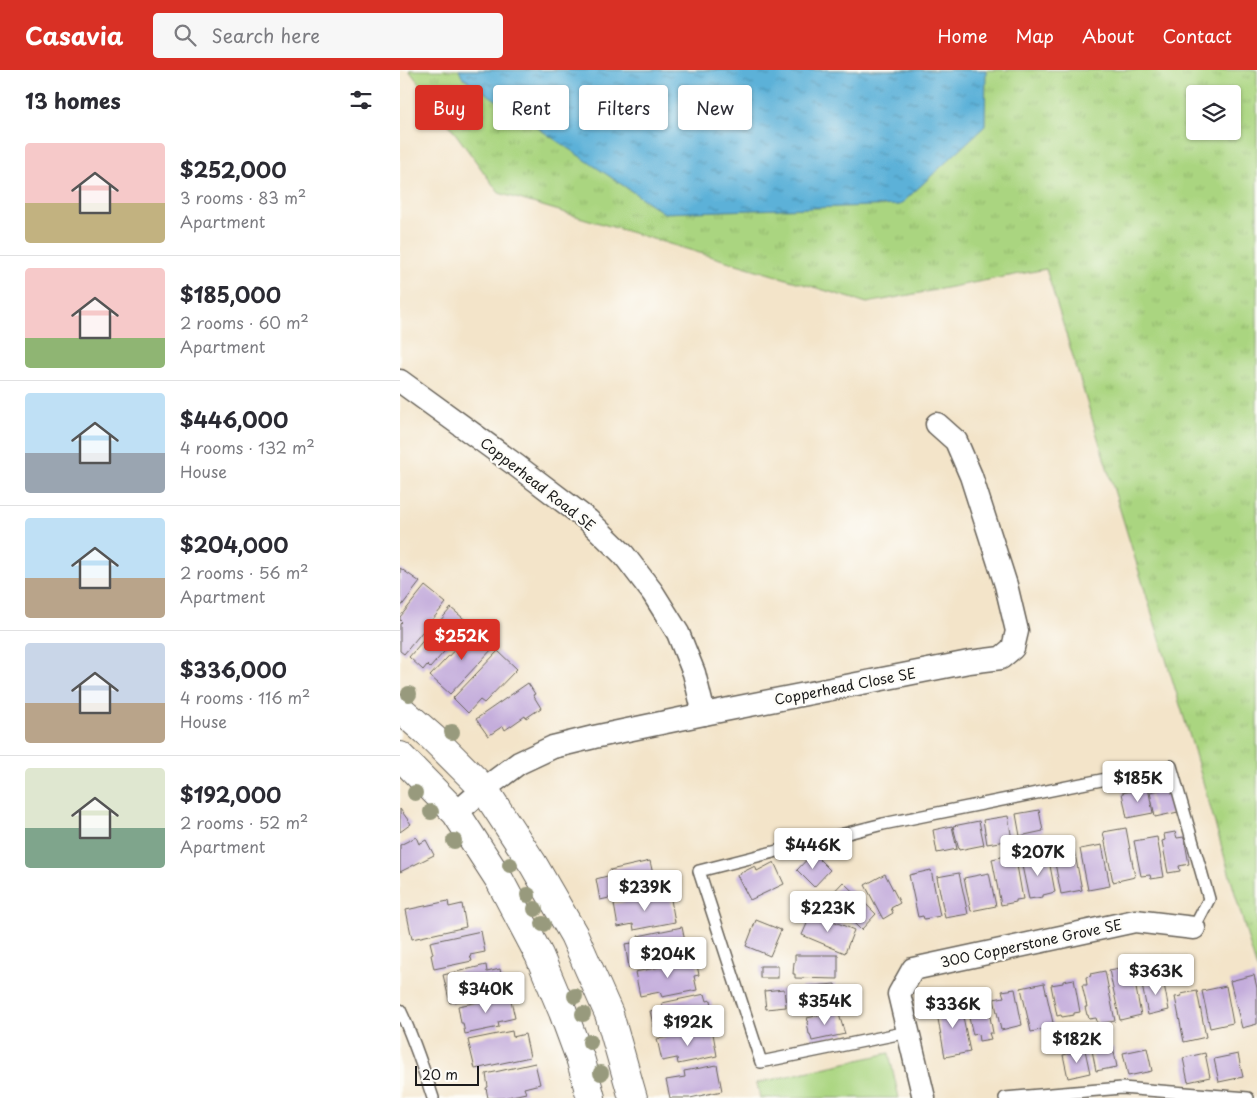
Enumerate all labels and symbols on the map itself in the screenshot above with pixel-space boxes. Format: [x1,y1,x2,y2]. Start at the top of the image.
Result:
street label: Copperhead Road SE [476,432,600,536]
pin: $252K [427,618,497,661]
street label: Copperhead Close SE [772,662,918,710]
pin: $185K [1103,760,1173,803]
pin: $446K [778,828,848,870]
pin: $207K [1003,834,1073,877]
pin: $239K [610,870,680,912]
pin: $223K [793,890,863,933]
street label: 300 Copperstone Grove SE [938,913,1124,973]
pin: $204K [633,936,703,979]
pin: $363K [1121,954,1191,996]
pin: $340K [451,972,521,1014]
pin: $354K [790,984,860,1026]
pin: $336K [918,986,988,1029]
pin: $192K [653,1004,723,1047]
pin: $182K [1042,1022,1112,1064]
scale bar [415,1063,479,1086]

